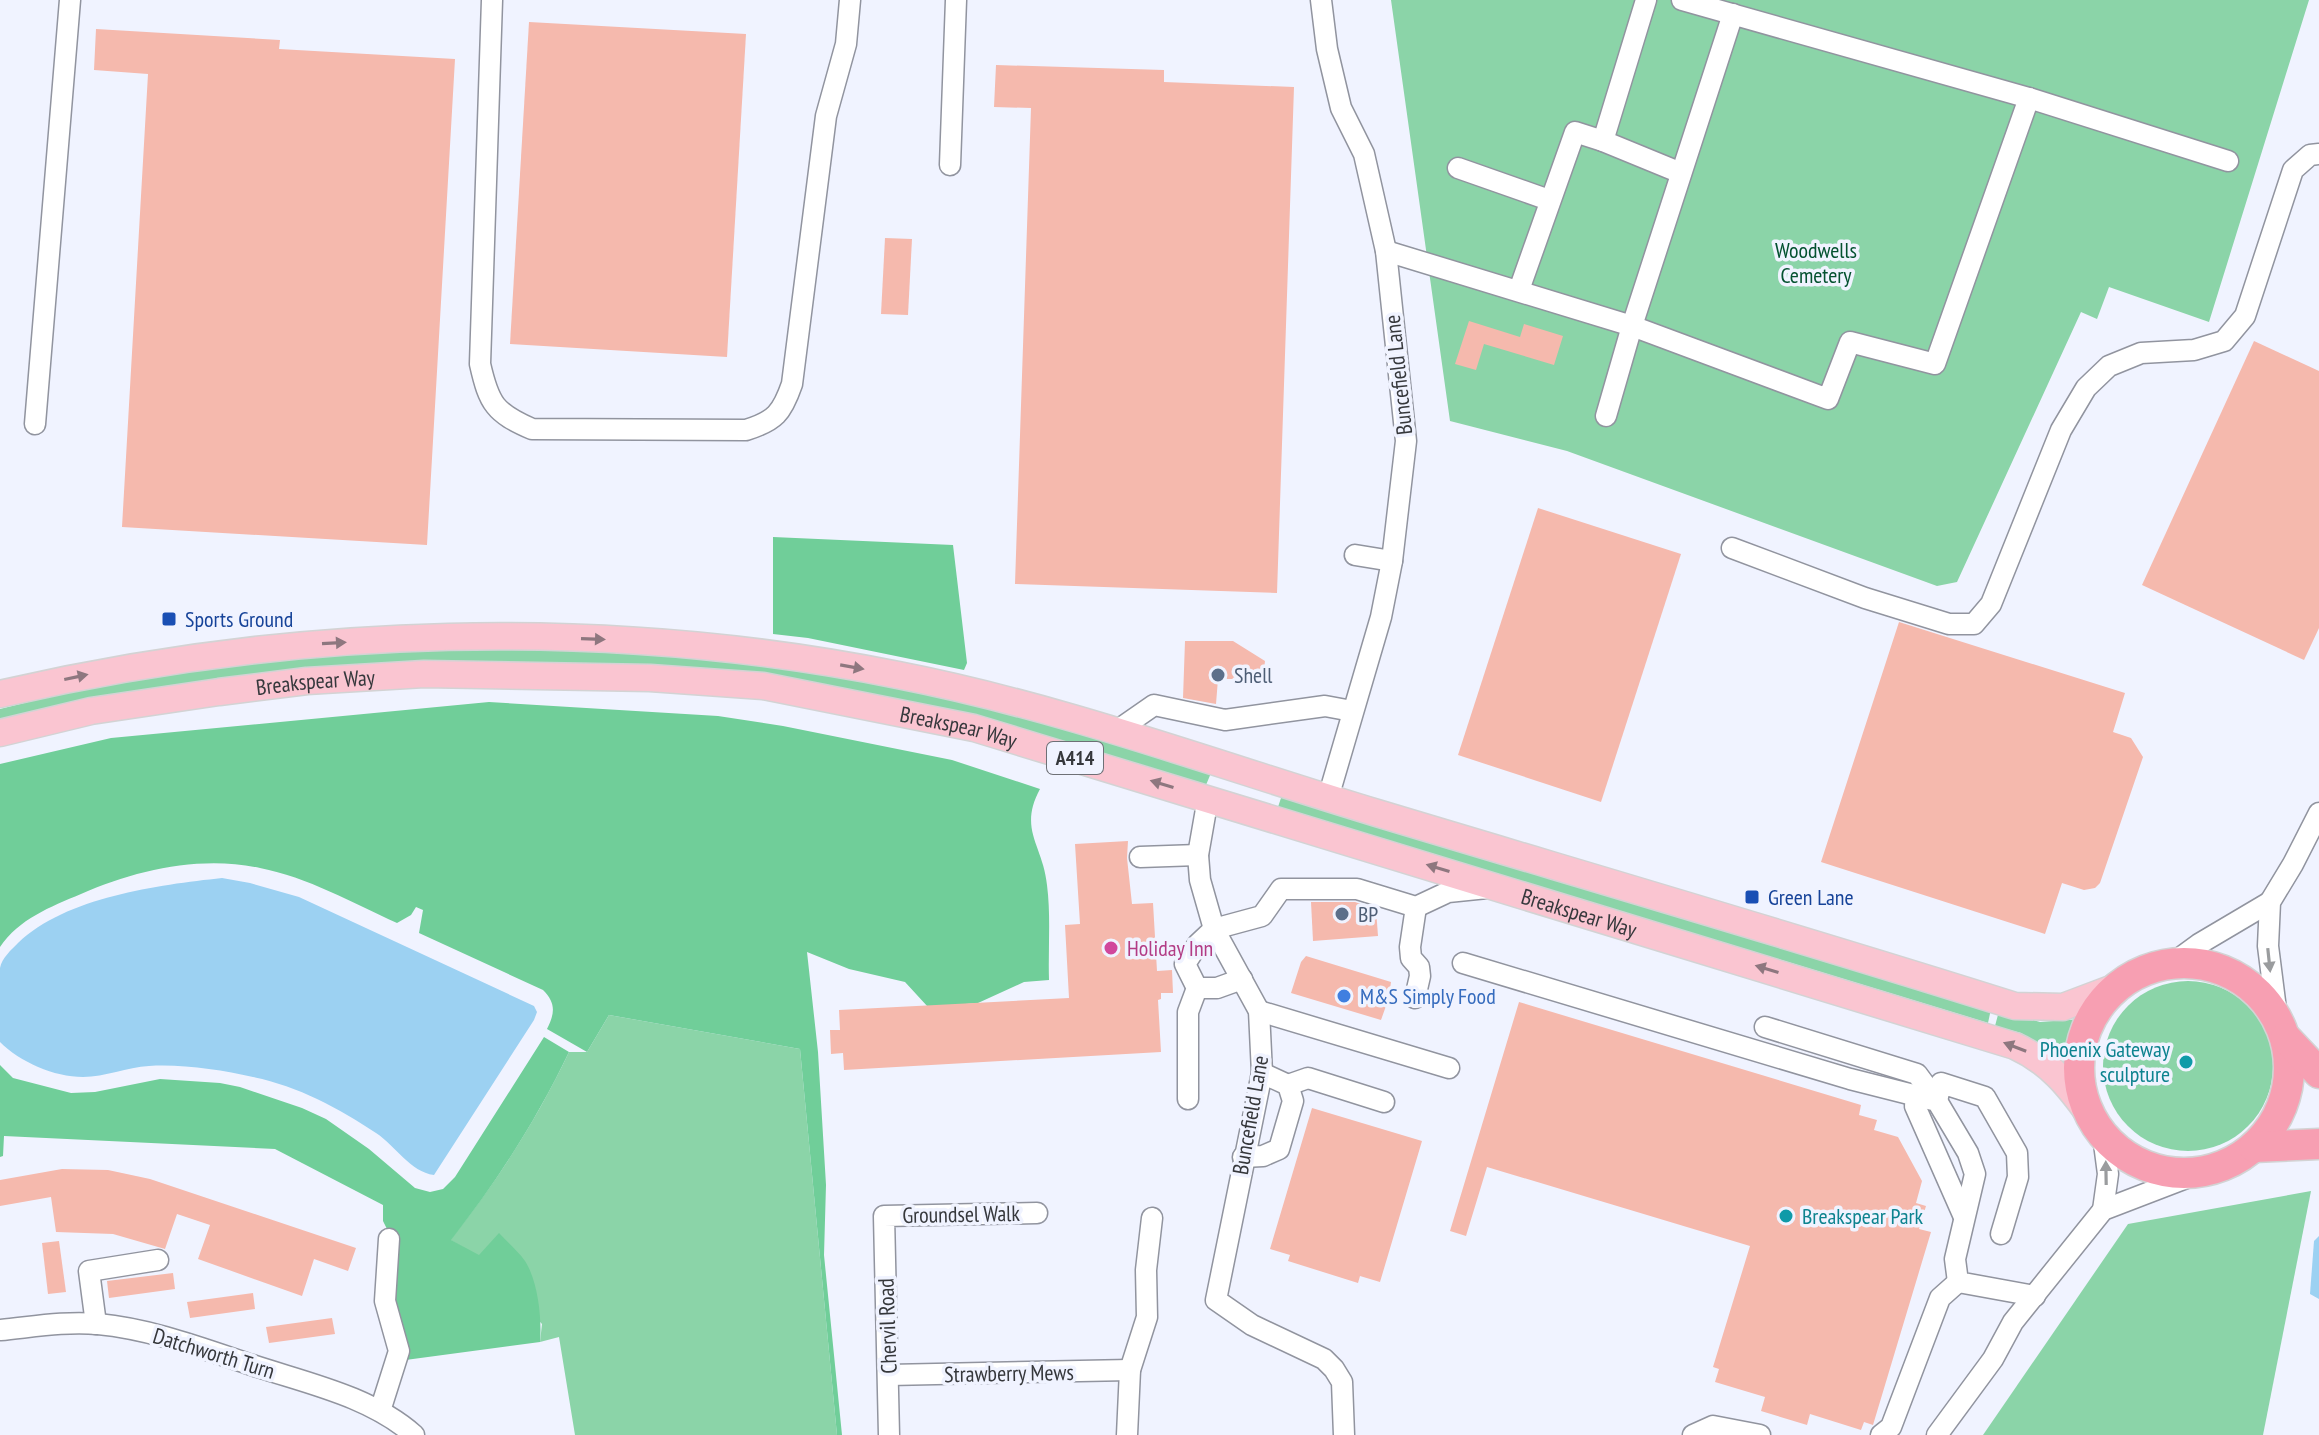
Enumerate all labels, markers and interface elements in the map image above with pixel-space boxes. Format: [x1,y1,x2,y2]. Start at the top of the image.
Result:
park label: Woodwells Cemetery [1775,236,1857,289]
street label: Buncefield Lane [1378,314,1418,436]
place label: Sports Ground [185,605,293,633]
marker: Sports Ground [160,610,178,628]
one-way arrow [581,633,606,646]
one-way arrow [322,637,347,650]
one-way arrow [839,661,864,673]
place label: Shell [1234,661,1273,689]
street label: Breakspear Way [254,663,376,701]
marker: Shell [1209,666,1227,684]
one-way arrow [64,670,89,683]
street label: Breakspear Way [898,700,1021,755]
road number: A414 [1047,742,1103,774]
one-way arrow [1150,777,1174,790]
one-way arrow [1425,861,1449,874]
street label: Breakspear Way [1518,882,1641,944]
place label: Green Lane [1768,883,1854,911]
marker: Green Lane [1743,888,1761,906]
place label: BP [1358,900,1378,928]
marker: BP [1333,905,1351,923]
place label: Holiday Inn [1127,934,1213,962]
marker: Holiday Inn [1102,939,1120,957]
one-way arrow [2263,947,2276,972]
one-way arrow [1754,962,1778,975]
place label: M&S Simply Food [1360,982,1496,1010]
marker: M&S Simply Food [1335,987,1353,1005]
place label: Phoenix Gateway sculpture [2040,1035,2171,1088]
one-way arrow [2003,1040,2027,1053]
street label: Buncefield Lane [1226,1053,1274,1177]
marker: Phoenix Gateway sculpture [2177,1053,2195,1071]
one-way arrow [2100,1160,2112,1185]
street label: Groundsel Walk [902,1199,1020,1229]
place label: Breakspear Park [1802,1202,1924,1230]
marker: Breakspear Park [1777,1207,1795,1225]
street label: Chervil Road [871,1278,903,1374]
street label: Datchworth Turn [150,1321,278,1385]
street label: Strawberry Mews [944,1358,1074,1388]

